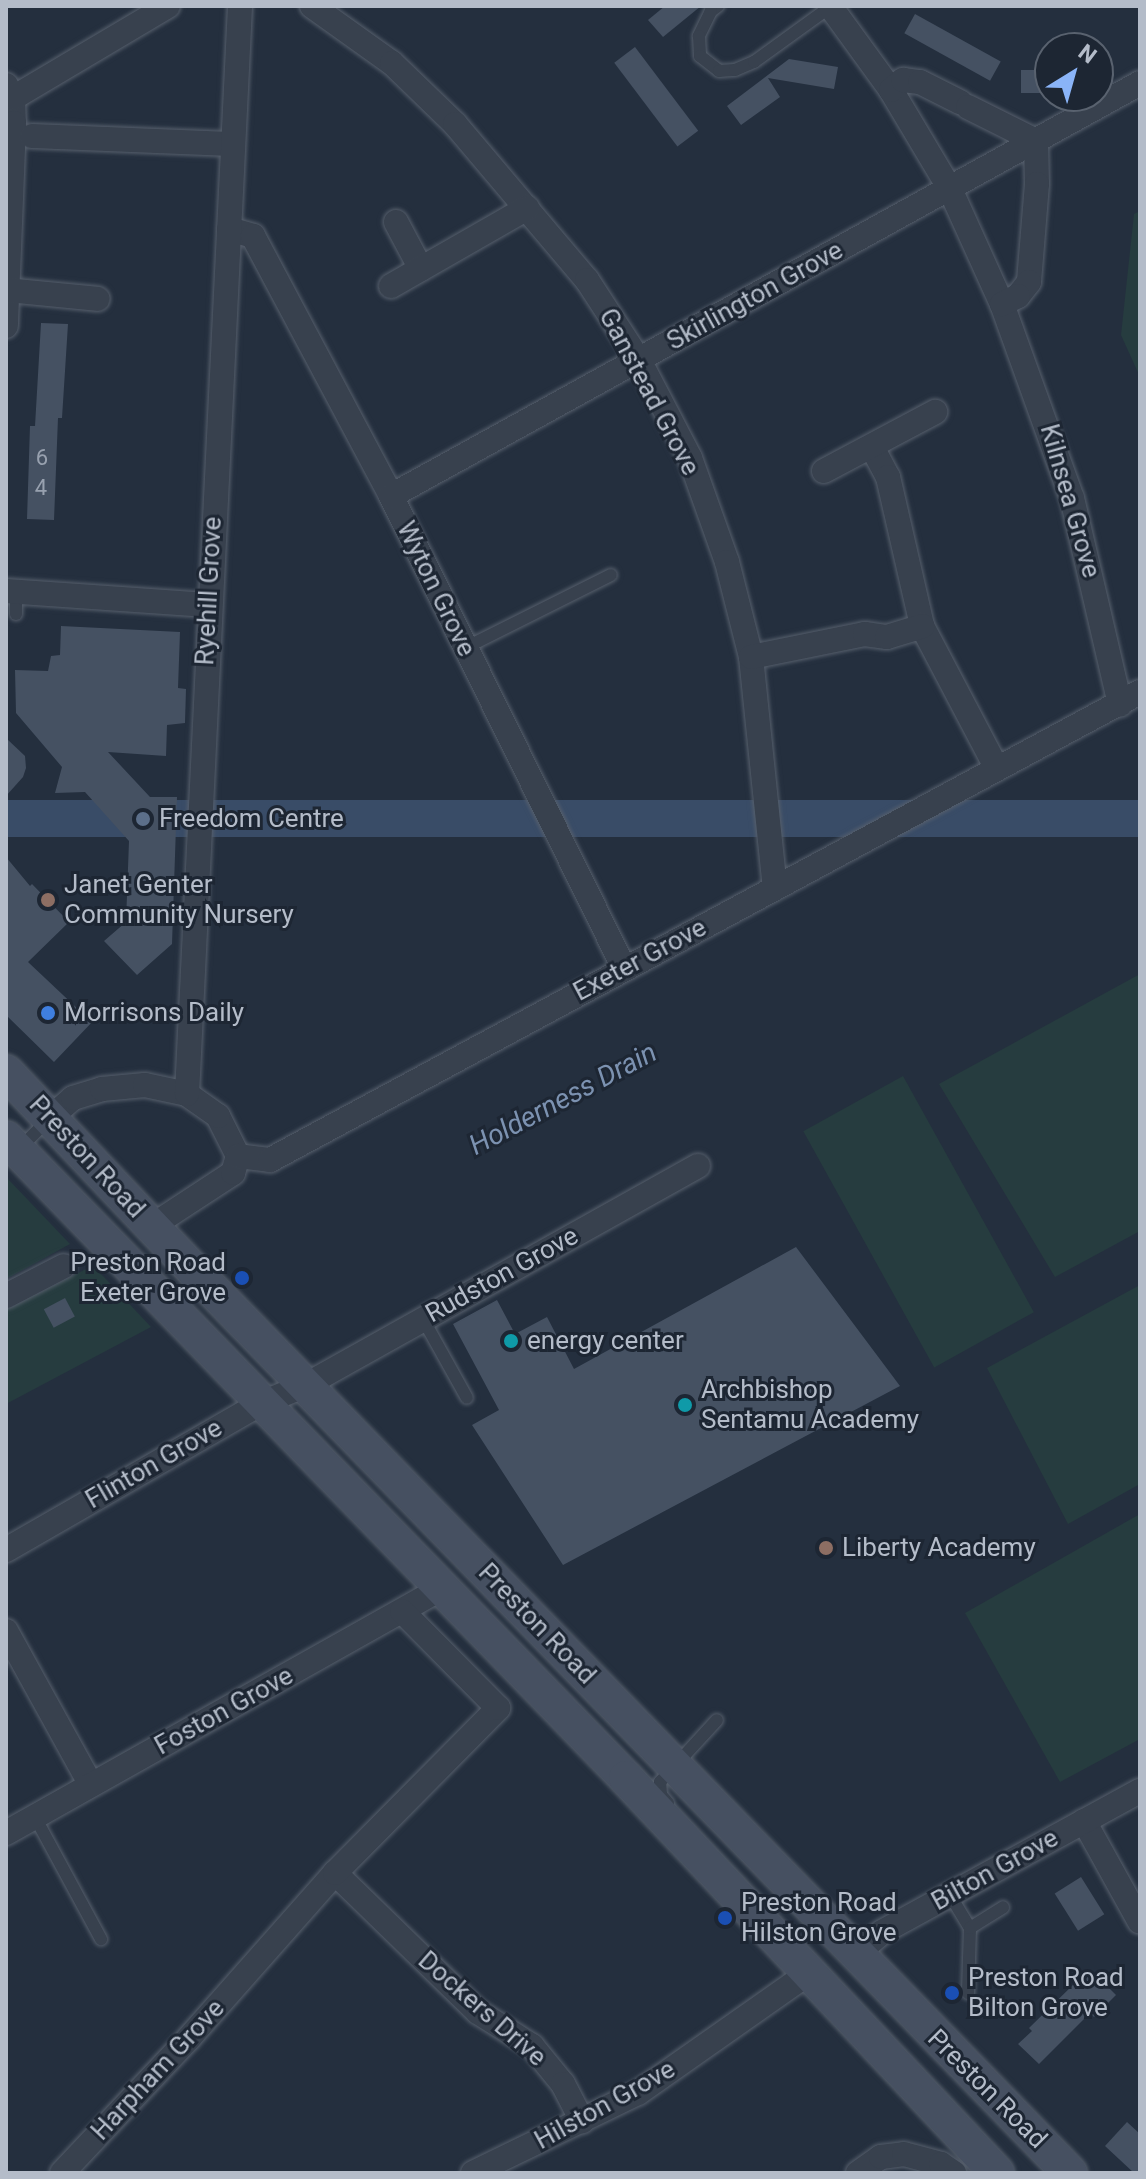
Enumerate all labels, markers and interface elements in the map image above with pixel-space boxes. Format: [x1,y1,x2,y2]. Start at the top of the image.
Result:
north arrow [1034,32,1114,112]
text: N [1074,39,1101,69]
street label: Skirlington Grove [662,235,848,357]
street label: Ganstead Grove [592,303,706,481]
street label: Kilnsea Grove [1033,421,1107,581]
house number: 6 [36,445,48,471]
house number: 4 [35,475,47,501]
street label: Ryehill Grove [190,516,228,666]
street label: Wyton Grove [390,516,482,662]
place label: Freedom Centre [159,803,344,835]
marker: Freedom Centre [134,810,152,828]
place label: Janet Genter Community Nursery [64,869,294,930]
marker: Janet Genter Community Nursery [39,891,57,909]
street label: Exeter Grove [568,912,712,1008]
place label: Morrisons Daily [64,997,244,1029]
marker: Morrisons Daily [39,1004,57,1022]
water label: Holderness Drain [463,1035,663,1163]
street label: Preston Road [22,1089,152,1225]
street label: Rudston Grove [420,1220,584,1330]
place label: Preston Road Exeter Grove [70,1247,226,1308]
marker: Preston Road Exeter Grove [233,1269,251,1287]
place label: energy center [527,1325,684,1357]
marker: energy center [502,1332,520,1350]
place label: Archbishop Sentamu Academy [701,1374,919,1436]
marker: Archbishop Sentamu Academy [676,1396,694,1414]
street label: Flinton Grove [80,1412,228,1516]
place label: Liberty Academy [842,1532,1036,1564]
marker: Liberty Academy [817,1539,835,1557]
street label: Preston Road [472,1557,602,1691]
street label: Foston Grove [149,1660,299,1762]
street label: Bilton Grove [926,1822,1064,1918]
place label: Preston Road Hilston Grove [741,1887,897,1948]
marker: Preston Road Hilston Grove [716,1909,734,1927]
street label: Dockers Drive [412,1945,552,2073]
place label: Preston Road Bilton Grove [968,1962,1124,2024]
marker: Preston Road Bilton Grove [943,1984,961,2002]
street label: Harpham Grove [85,1993,231,2147]
street label: Preston Road [921,2023,1053,2155]
street label: Hilston Grove [529,2054,681,2156]

